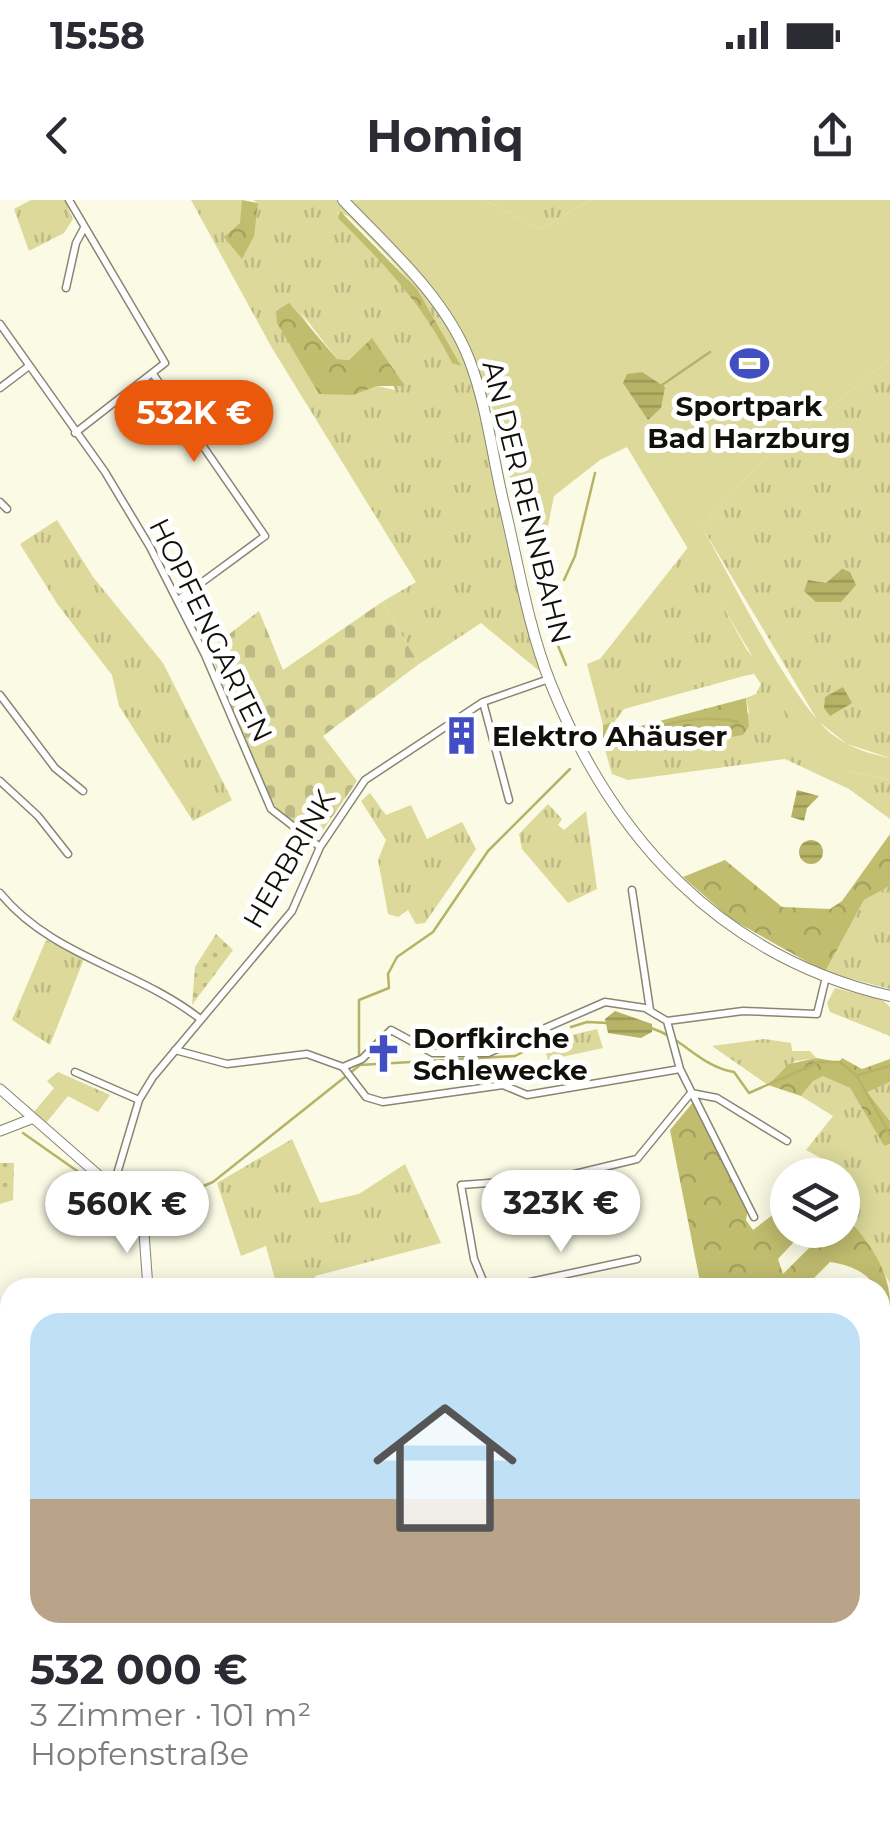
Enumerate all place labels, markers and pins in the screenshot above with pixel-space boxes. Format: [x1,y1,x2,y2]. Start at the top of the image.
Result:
sports icon: Sportpark Bad Harzburg [728,342,770,384]
pin: 532K € [113,380,275,465]
place label: Sportpark Bad Harzburg [647,389,851,455]
building icon: Elektro Ahäuser [441,715,483,757]
place label: Elektro Ahäuser [492,719,727,753]
place label: Dorfkirche Schlewecke [413,1021,588,1087]
church icon: Dorfkirche Schlewecke [362,1033,404,1075]
pin: 323K € [480,1170,642,1255]
pin: 560K € [46,1171,208,1256]

